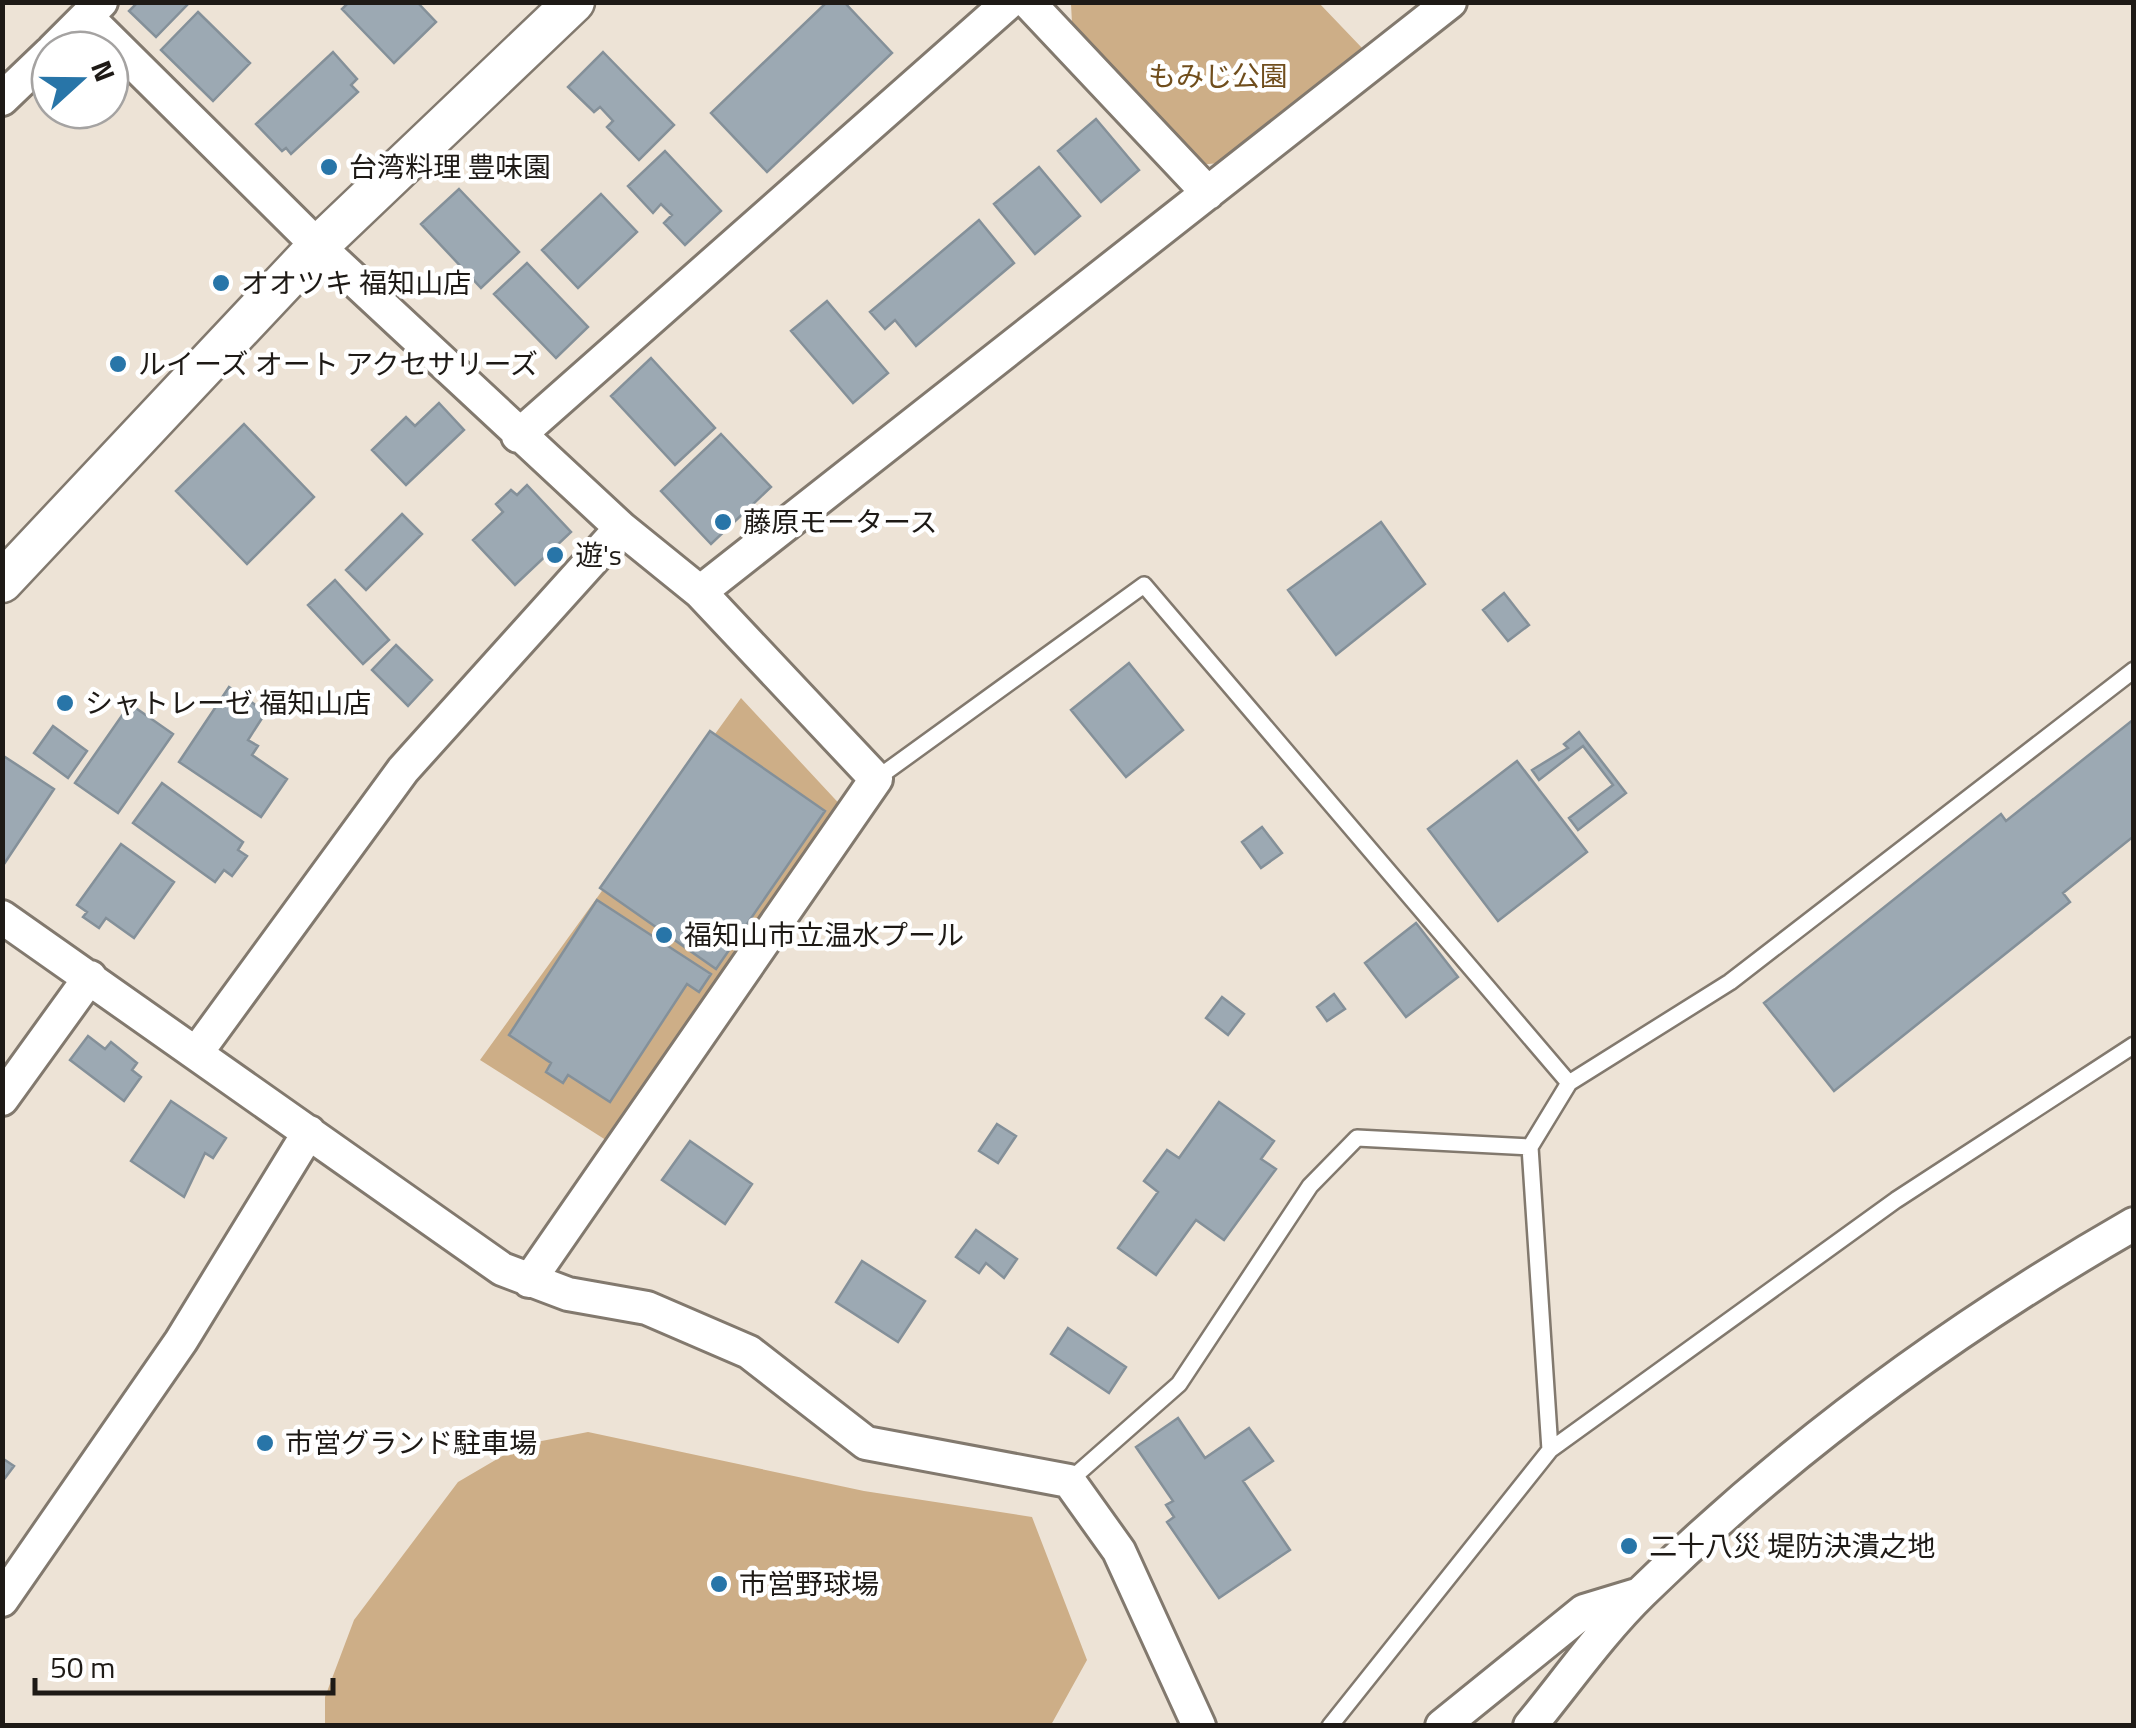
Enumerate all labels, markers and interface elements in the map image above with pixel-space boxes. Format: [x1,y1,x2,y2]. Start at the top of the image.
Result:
north arrow [30,30,130,130]
text: N [80,54,127,88]
park label: もみじ公園 [1148,54,1288,97]
place label: 台湾料理 豊味園 [349,145,551,188]
marker: 台湾料理 豊味園 [318,156,340,178]
place label: オオツキ 福知山店 [241,261,471,304]
marker: オオツキ 福知山店 [210,272,232,294]
place label: ルイーズ オート アクセサリーズ [138,342,538,385]
marker: ルイーズ オート アクセサリーズ [107,353,129,375]
place label: 藤原モータース [743,500,938,543]
marker: 藤原モータース [712,511,734,533]
place label: 遊's [575,533,622,576]
marker: 遊's [544,544,566,566]
place label: シャトレーゼ 福知山店 [85,681,371,724]
marker: シャトレーゼ 福知山店 [54,692,76,714]
place label: 福知山市立温水プール [684,913,964,956]
marker: 福知山市立温水プール [653,924,675,946]
place label: 市営グランド駐車場 [285,1421,537,1464]
marker: 市営グランド駐車場 [254,1432,276,1454]
place label: 二十八災 堤防決潰之地 [1649,1524,1935,1567]
marker: 二十八災 堤防決潰之地 [1618,1535,1640,1557]
place label: 市営野球場 [739,1562,879,1605]
marker: 市営野球場 [708,1573,730,1595]
scale bar [35,1633,332,1695]
text: 50 m [50,1644,115,1690]

